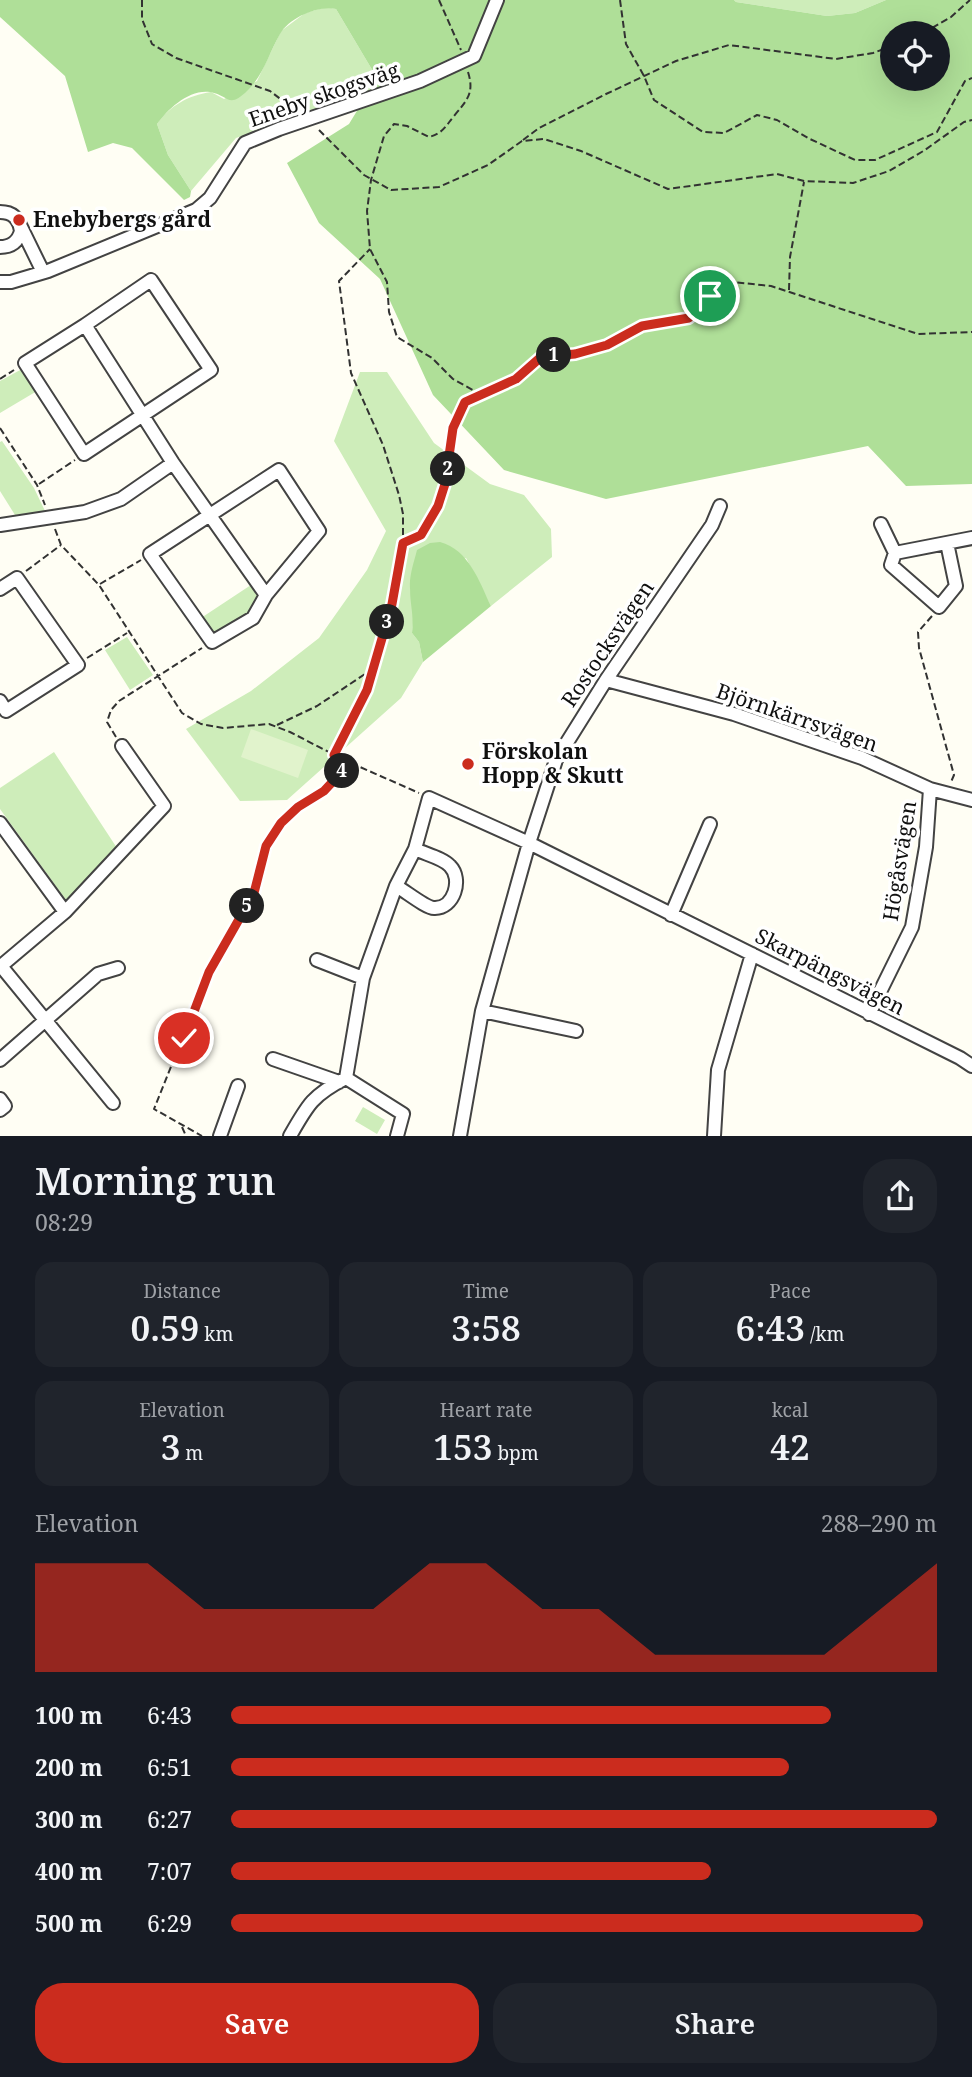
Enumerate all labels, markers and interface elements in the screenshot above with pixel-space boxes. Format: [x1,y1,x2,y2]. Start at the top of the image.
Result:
map controls [880,21,950,91]
button: locate [880,21,950,91]
street label: Eneby skogsväg [245,55,403,133]
place label: Enebybergs gård [33,205,211,233]
marker: Enebybergs gård [11,212,27,228]
pin [680,266,740,326]
icon: arrive [691,277,729,315]
pin: 1 [536,338,572,372]
text: 1 [548,341,559,367]
pin: 2 [430,452,466,486]
text: 2 [442,455,453,481]
street label: Rostocksvägen [554,575,660,712]
pin: 3 [370,604,404,640]
text: 3 [381,608,392,634]
street label: Björnkärrsvägen [713,676,882,758]
place label: Förskolan Hopp & Skutt [482,737,624,789]
pin: 4 [324,754,360,788]
marker: Förskolan Hopp & Skutt [460,756,476,772]
text: 4 [336,757,347,783]
street label: Högåsvägen [876,799,922,923]
pin: 5 [230,888,264,923]
text: 5 [241,892,252,918]
street label: Skarpängsvägen [751,921,910,1021]
pin [154,1008,214,1068]
icon: check [165,1019,203,1057]
text: Morning run [35,1154,276,1206]
button: share [863,1159,937,1233]
text: 08:29 [35,1206,93,1238]
text: Distance [143,1278,221,1304]
text: Time [463,1278,509,1304]
text: Pace [769,1278,811,1304]
text: 0.59 [131,1304,199,1351]
text: 3:58 [451,1304,521,1351]
text: 6:43 [736,1304,805,1351]
text: km [199,1321,233,1347]
text: /km [805,1321,845,1347]
text: Elevation [139,1397,225,1423]
text: Heart rate [440,1397,532,1423]
text: kcal [772,1397,808,1423]
text: 3 [161,1423,180,1470]
text: 153 [433,1423,492,1470]
text: 42 [770,1423,810,1470]
text: m [180,1440,203,1466]
text: bpm [492,1440,539,1466]
text: Elevation [35,1507,139,1539]
text: 288–290 m [821,1507,937,1539]
text: 100 m [35,1699,103,1731]
text: 6:43 [147,1699,192,1731]
text: 200 m [35,1751,103,1783]
text: 6:51 [147,1751,192,1783]
text: 300 m [35,1803,103,1835]
text: 6:27 [147,1803,192,1835]
text: 400 m [35,1855,103,1887]
text: 7:07 [147,1855,192,1887]
text: 500 m [35,1907,103,1939]
text: 6:29 [147,1907,192,1939]
button: Save [35,1983,479,2063]
button: Share [493,1983,937,2063]

